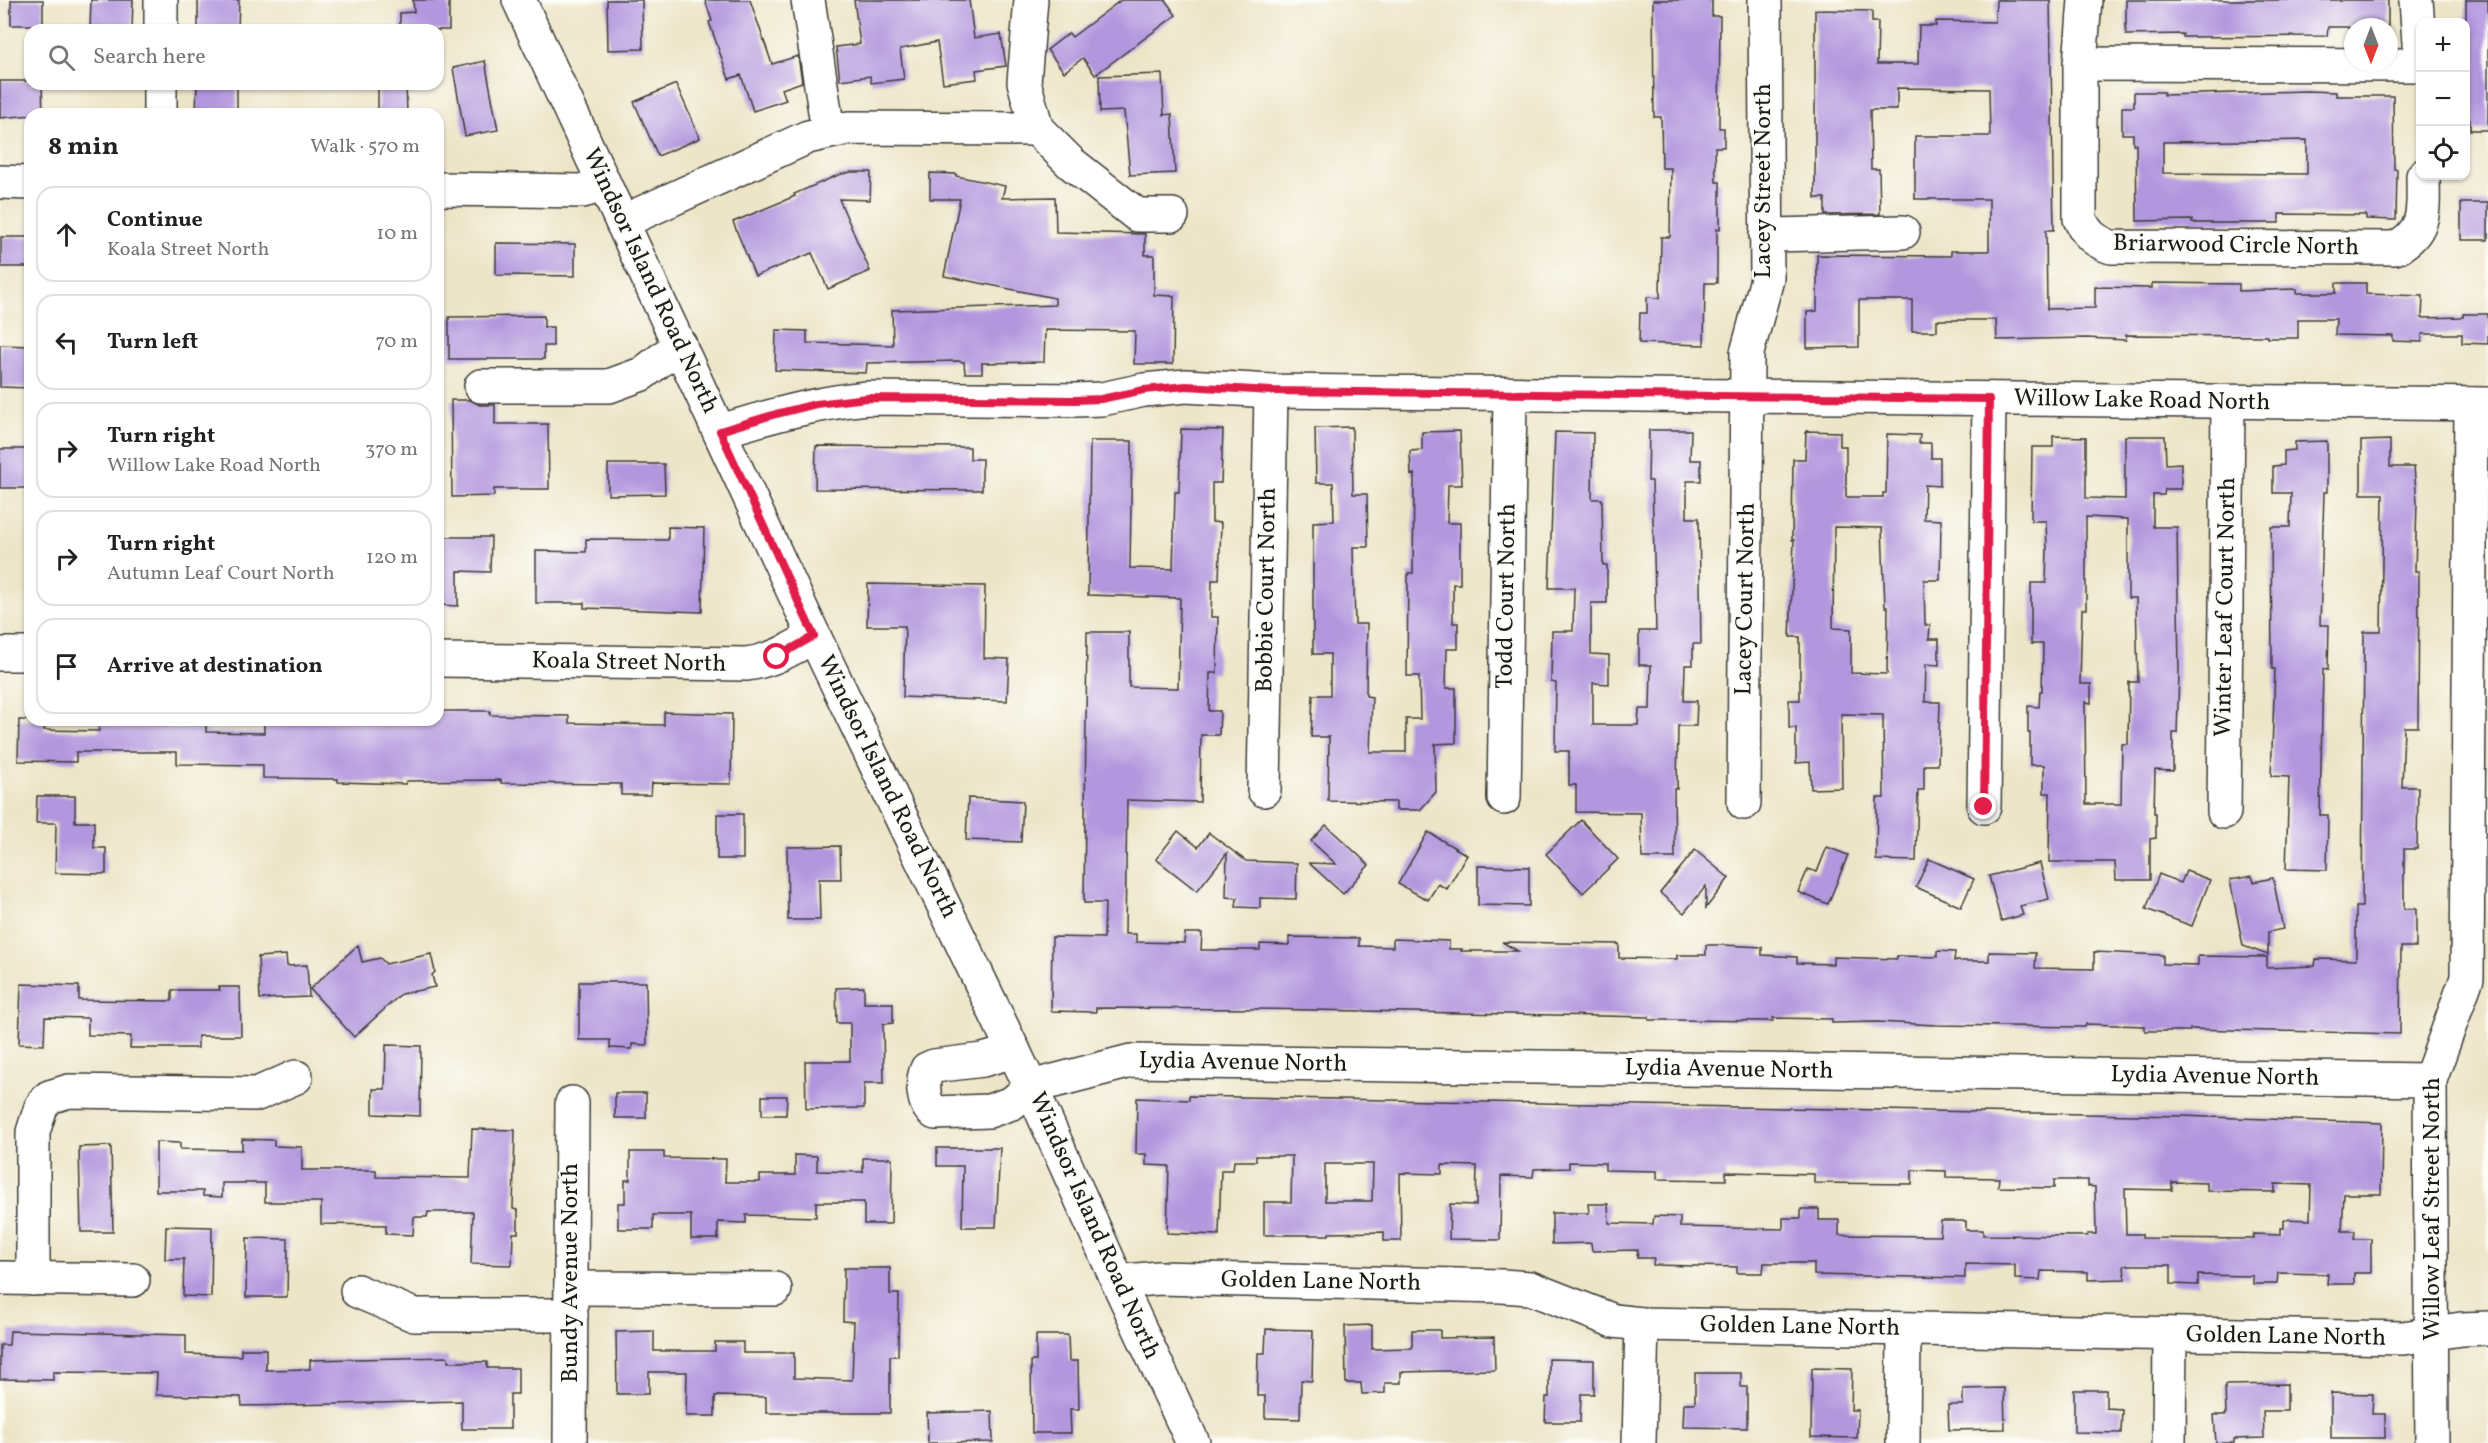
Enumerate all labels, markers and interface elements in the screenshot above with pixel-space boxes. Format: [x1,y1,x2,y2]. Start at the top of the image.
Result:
north arrow [2344,18,2398,72]
map controls [2416,18,2470,180]
button: + [2416,18,2470,72]
search box [24,24,444,90]
icon: search [45,41,78,74]
text: Search here [93,42,206,73]
button: − [2416,72,2470,126]
street label: Lacey Street North [1747,83,1781,279]
button: locate [2416,126,2470,180]
text: 8 min [48,129,119,165]
text: Walk · 570 m [310,133,420,161]
street label: Windsor Island Road North [573,143,727,419]
text: Continue [107,205,203,236]
icon: ahead [50,218,83,251]
text: 10 m [377,220,418,248]
street label: Briarwood Circle North [2113,227,2359,265]
text: Koala Street North [107,236,270,264]
icon: left [50,326,83,359]
text: Turn left [107,327,198,358]
text: 70 m [375,328,418,356]
street label: Willow Lake Road North [2013,382,2271,420]
text: Turn right [107,421,215,452]
icon: right [50,434,83,467]
text: 370 m [365,436,418,464]
text: Willow Lake Road North [107,452,321,480]
street label: Winter Leaf Court North [2207,477,2245,737]
street label: Bobbie Court North [1248,487,1286,693]
street label: Lacey Court North [1727,502,1765,696]
street label: Todd Court North [1488,503,1526,689]
text: Turn right [107,529,215,560]
icon: right [50,542,83,575]
text: 120 m [366,544,418,572]
text: Autumn Leaf Court North [107,560,335,588]
route start [763,643,789,669]
street label: Koala Street North [531,644,727,682]
icon: arrive [50,650,83,683]
street label: Windsor Island Road North [808,650,966,924]
text: Arrive at destination [107,651,323,682]
route end [1970,793,1996,819]
street label: Lydia Avenue North [1138,1044,1348,1082]
street label: Lydia Avenue North [1624,1051,1834,1089]
street label: Lydia Avenue North [2110,1058,2320,1096]
street label: Willow Leaf Street North [2416,1077,2450,1341]
street label: Windsor Island Road North [1020,1087,1168,1365]
street label: Bundy Avenue North [554,1163,588,1383]
street label: Golden Lane North [1220,1263,1422,1301]
street label: Golden Lane North [1699,1308,1901,1346]
street label: Golden Lane North [2185,1318,2387,1356]

